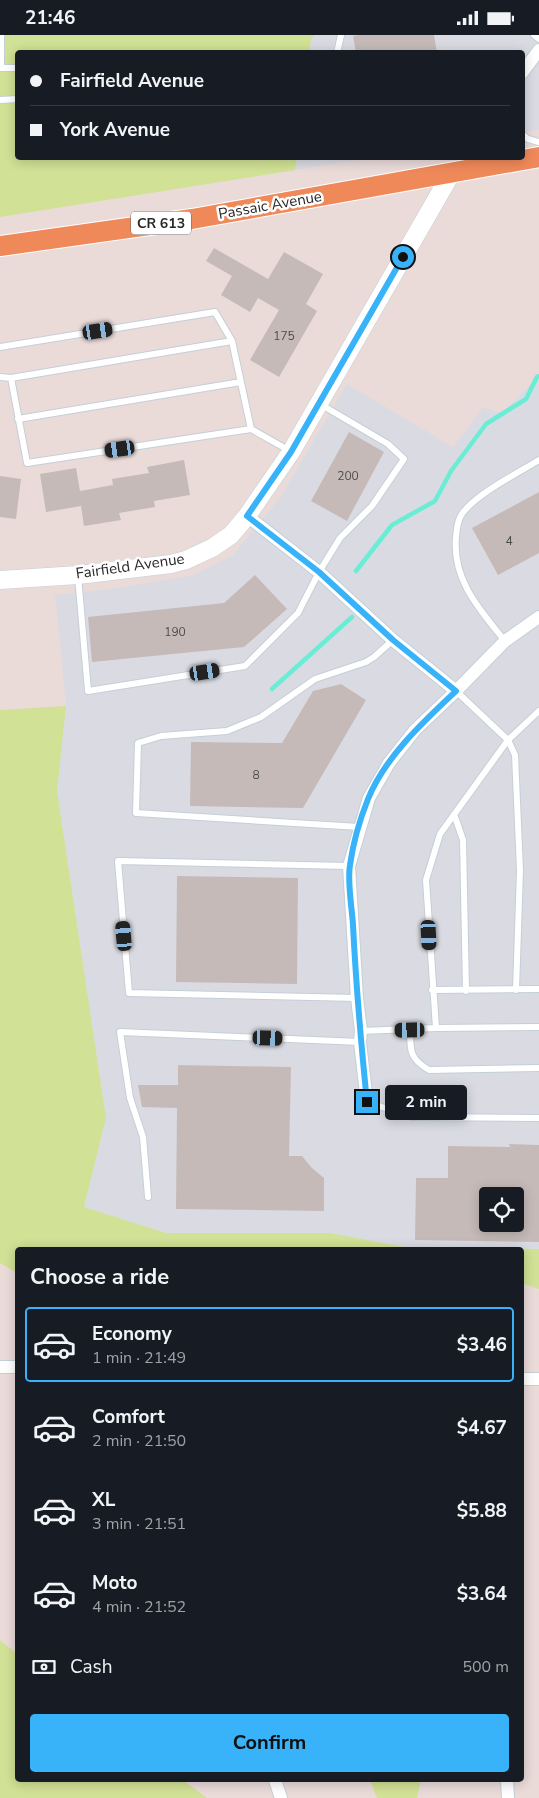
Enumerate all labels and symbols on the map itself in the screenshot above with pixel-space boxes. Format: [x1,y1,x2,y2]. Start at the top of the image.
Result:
street label: Passaic Avenue [217,186,323,224]
road number: CR 613 [131,212,191,235]
route start [392,246,414,268]
car [82,321,113,341]
house number: 175 [273,328,295,344]
car [104,439,135,459]
house number: 200 [337,468,359,484]
house number: 4 [505,533,513,549]
street label: Fairfield Avenue [74,548,186,584]
house number: 190 [164,624,186,640]
car [189,662,220,682]
house number: 8 [252,767,260,783]
car [115,920,132,952]
car [420,920,437,950]
car [394,1022,425,1038]
car [252,1030,283,1046]
callout: 2 min [384,1085,467,1119]
route end [356,1091,378,1113]

